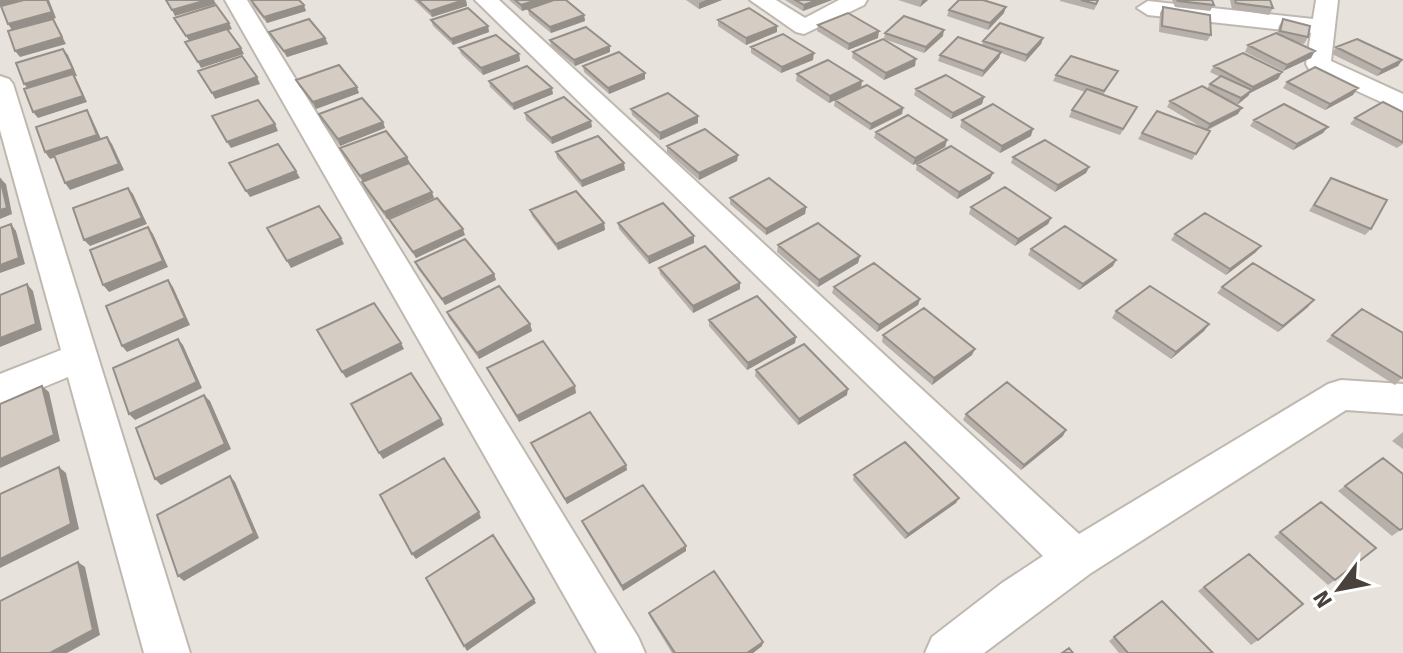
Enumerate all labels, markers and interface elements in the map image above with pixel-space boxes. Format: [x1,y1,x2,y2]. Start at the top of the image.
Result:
north arrow [1299,549,1379,629]
text: N [1307,586,1338,613]

